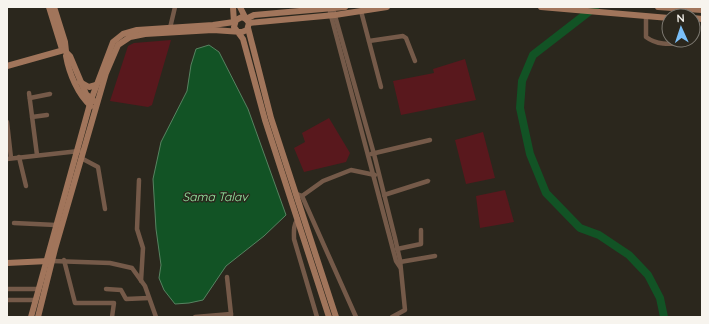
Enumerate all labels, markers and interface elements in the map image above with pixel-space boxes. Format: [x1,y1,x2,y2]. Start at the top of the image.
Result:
north arrow [661,8,701,48]
text: N [676,11,685,25]
water label: Sama Talav [182,189,249,204]

